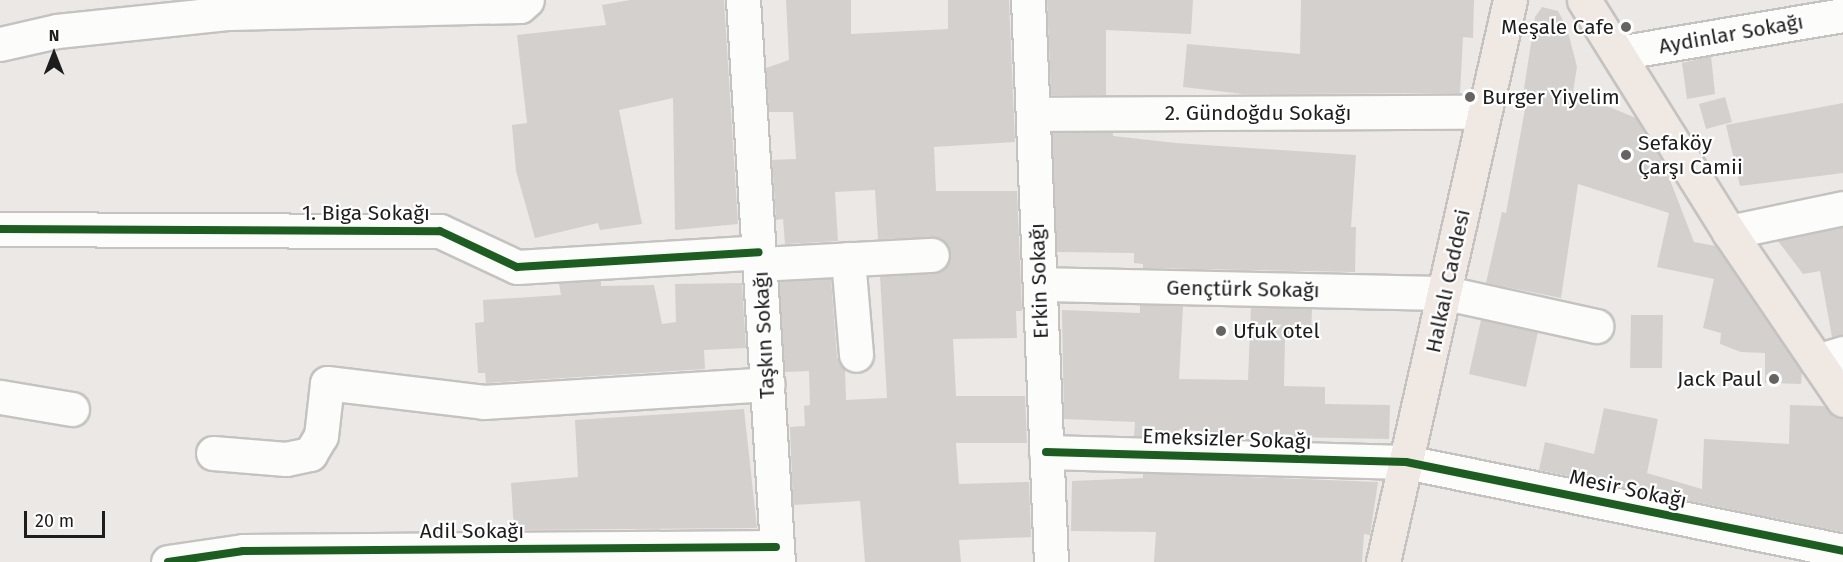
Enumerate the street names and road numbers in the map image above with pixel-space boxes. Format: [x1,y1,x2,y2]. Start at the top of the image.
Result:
street label: Aydinlar Sokağı [1657,9,1805,59]
street label: 2. Gündoğdu Sokağı [1165,100,1351,126]
street label: 1. Biga Sokağı [302,200,430,226]
street label: Halkalı Caddesi [1420,207,1476,355]
street label: Erkin Sokağı [1024,223,1054,339]
street label: Taşkın Sokağı [748,271,780,399]
street label: Gençtürk Sokağı [1166,275,1320,303]
street label: Emeksizler Sokağı [1142,423,1312,455]
street label: Mesir Sokağı [1567,464,1689,514]
street label: Adil Sokağı [420,518,524,544]

